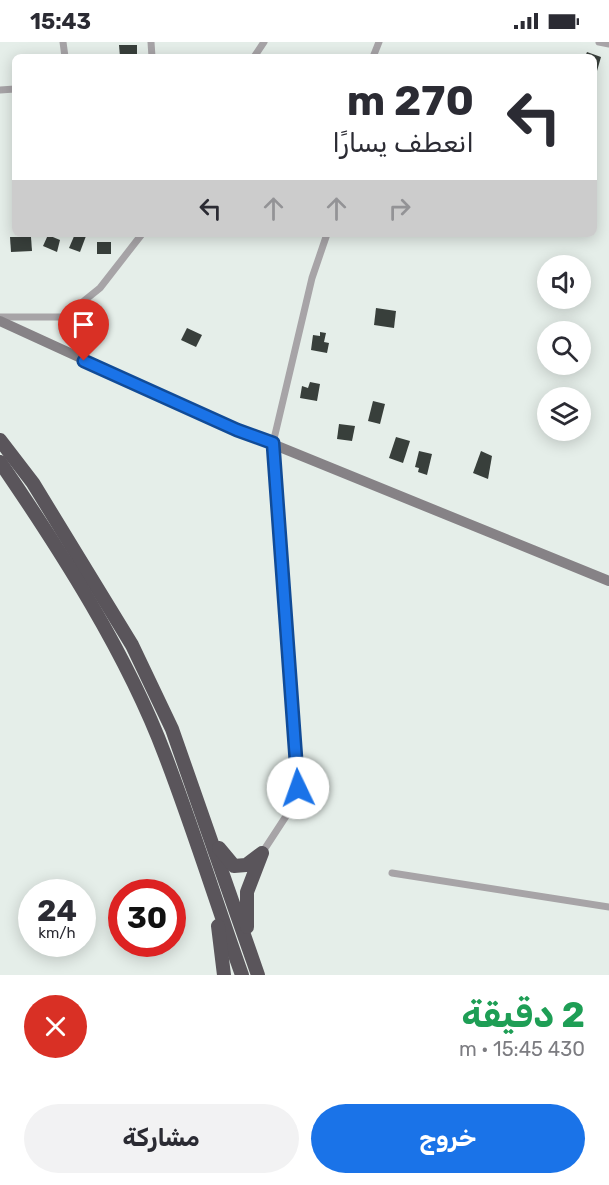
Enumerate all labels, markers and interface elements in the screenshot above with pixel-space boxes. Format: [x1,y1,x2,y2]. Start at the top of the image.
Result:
text: 15:43 [30,8,91,35]
text: 270 m [347,76,474,126]
icon: left [495,78,573,156]
text: انعطف يسارًا [332,127,474,159]
icon: left [194,192,227,225]
icon: ahead [257,192,290,225]
icon: ahead [320,192,353,225]
icon: right [383,192,416,225]
map controls [537,255,591,441]
button: sound [537,255,591,309]
pin [58,299,109,361]
icon: arrive [67,308,100,341]
button: search [537,321,591,375]
button: layers [537,387,591,441]
position arrow [266,756,330,820]
speed limit sign: 30 [108,879,186,957]
text: 24 [37,893,77,929]
text: km/h [38,924,76,942]
text: 2 دقيقة [461,993,585,1036]
button: close [24,995,87,1058]
text: 430 m · 15:45 [459,1037,585,1061]
button: مشاركة [24,1104,299,1173]
button: خروج [311,1104,585,1173]

